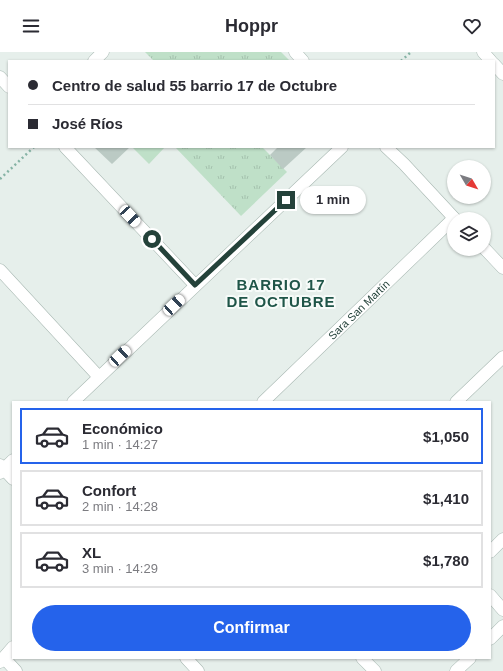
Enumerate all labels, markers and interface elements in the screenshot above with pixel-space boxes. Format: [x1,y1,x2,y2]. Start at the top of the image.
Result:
icon: menu [20,15,42,37]
icon: heart [461,15,483,37]
text: Hoppr [225,16,278,36]
text: Centro de salud 55 barrio 17 de Octubre [52,77,337,94]
text: José Ríos [52,115,123,132]
north arrow [447,160,491,204]
map controls [447,160,491,256]
callout: 1 min [300,186,366,214]
route end [277,191,295,209]
text: 1 min [316,192,350,207]
car [117,203,143,229]
button: layers [447,212,491,256]
route start [143,230,161,248]
district label: BARRIO 17 DE OCTUBRE [226,276,336,310]
street label: Sara San Martín [326,278,392,342]
car [161,292,187,318]
car [107,343,133,369]
icon: car [34,418,70,454]
text: Económico [82,420,163,437]
text: $1,050 [423,428,469,445]
text: 1 min · 14:27 [82,437,158,452]
icon: car [34,480,70,516]
text: Confort [82,482,136,499]
text: $1,410 [423,490,469,507]
text: 2 min · 14:28 [82,499,158,514]
icon: car [34,542,70,578]
text: XL [82,544,101,561]
text: $1,780 [423,552,469,569]
text: 3 min · 14:29 [82,561,158,576]
button: Confirmar [32,605,471,651]

